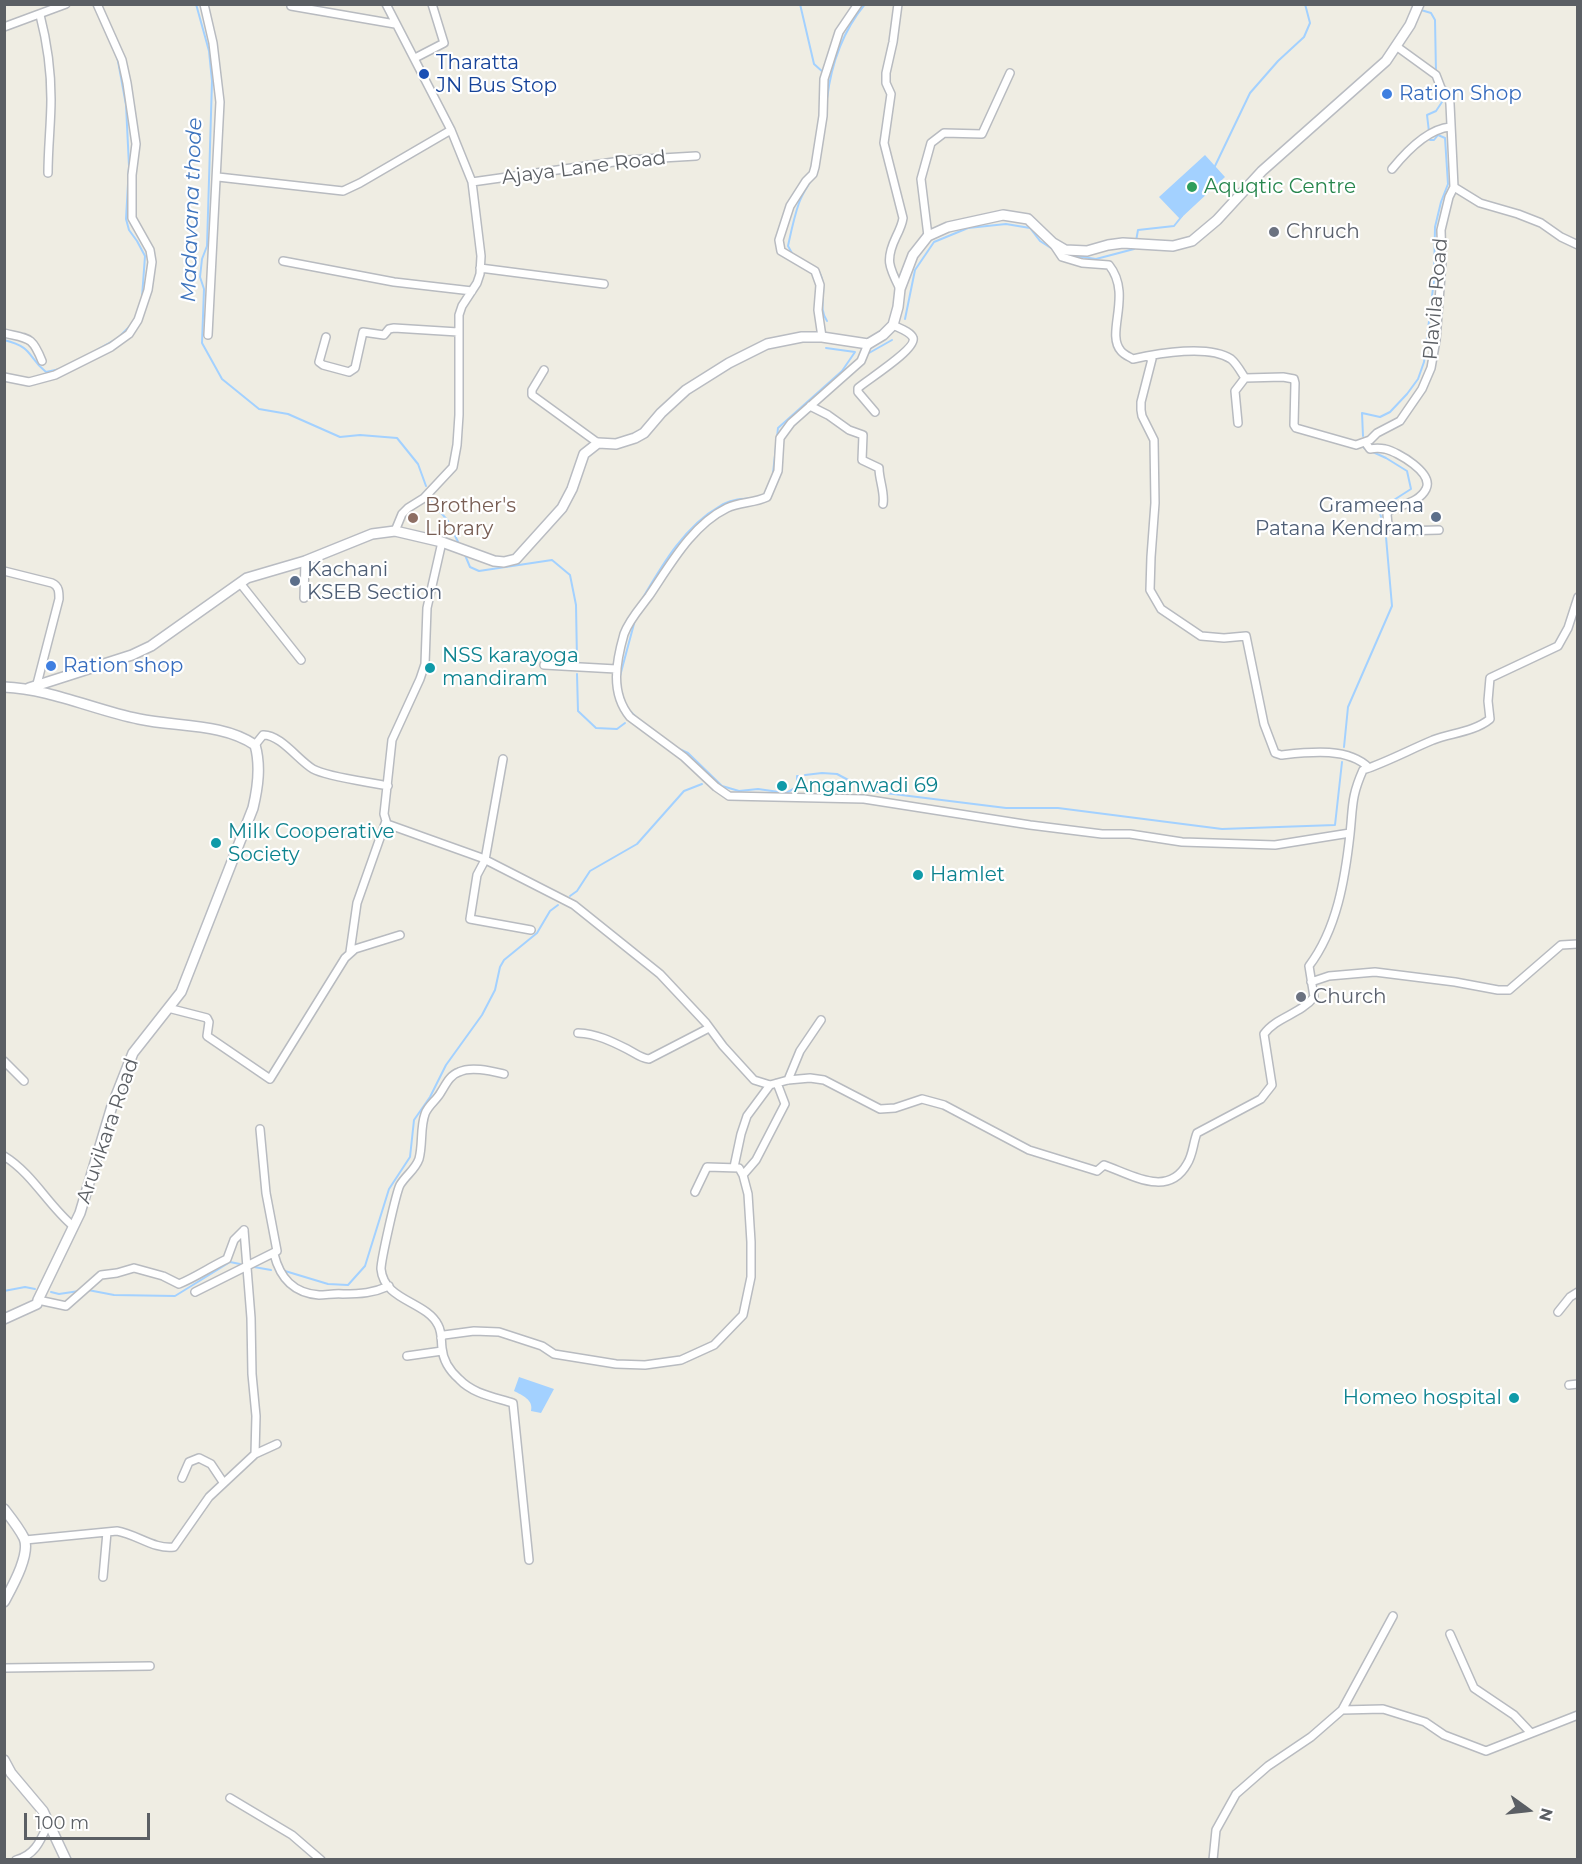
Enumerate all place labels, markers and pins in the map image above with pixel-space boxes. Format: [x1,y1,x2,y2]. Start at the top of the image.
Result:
place label: Tharatta JN Bus Stop [436,51,557,98]
marker: Tharatta JN Bus Stop [417,67,431,81]
place label: Ration Shop [1399,82,1522,106]
marker: Ration Shop [1380,87,1394,101]
place label: Aquqtic Centre [1204,175,1356,199]
marker: Aquqtic Centre [1185,180,1199,194]
place label: Chruch [1286,220,1360,244]
marker: Chruch [1267,225,1281,239]
place label: Brother's Library [425,494,516,541]
place label: Grameena Patana Kendram [1255,494,1424,541]
marker: Grameena Patana Kendram [1429,510,1443,524]
marker: Brother's Library [406,511,420,525]
place label: Kachani KSEB Section [307,558,442,605]
marker: Kachani KSEB Section [288,574,302,588]
place label: NSS karayoga mandiram [442,644,579,691]
place label: Ration shop [63,654,183,678]
marker: Ration shop [44,659,58,673]
marker: NSS karayoga mandiram [423,661,437,675]
place label: Anganwadi 69 [794,774,938,798]
marker: Anganwadi 69 [775,779,789,793]
place label: Milk Cooperative Society [228,820,395,867]
marker: Milk Cooperative Society [209,836,223,850]
place label: Hamlet [930,863,1005,887]
marker: Hamlet [911,868,925,882]
place label: Church [1313,985,1387,1009]
marker: Church [1294,990,1308,1004]
place label: Homeo hospital [1343,1386,1502,1410]
marker: Homeo hospital [1507,1391,1521,1405]

